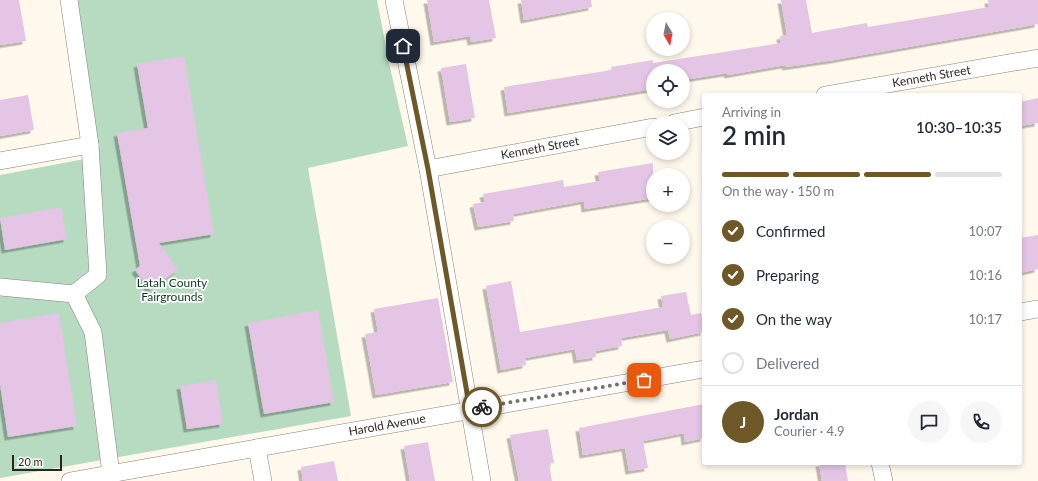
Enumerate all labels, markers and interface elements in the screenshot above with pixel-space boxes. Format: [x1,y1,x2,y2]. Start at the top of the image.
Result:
north arrow [646,12,690,56]
map controls [646,12,690,264]
pin [386,29,420,63]
icon: home [392,35,414,57]
street label: Kenneth Street [891,62,972,90]
button: locate [646,64,690,108]
text: Arriving in [722,104,781,120]
button: layers [646,116,690,160]
text: 10:30–10:35 [916,118,1002,136]
text: 2 min [722,119,786,151]
street label: Kenneth Street [500,133,581,162]
button: + [646,168,690,212]
text: On the way · 150 m [722,183,834,199]
button: − [646,220,690,264]
icon: check [722,220,744,242]
text: Confirmed [756,222,825,240]
text: 10:07 [969,223,1002,239]
icon: check [722,264,744,286]
text: Preparing [756,266,819,284]
text: 10:16 [969,267,1002,283]
park label: Latah County Fairgrounds [137,275,208,304]
icon: check [722,308,744,330]
text: On the way [756,310,832,328]
text: 10:17 [969,311,1002,327]
text: Delivered [756,354,819,372]
pin [627,363,661,397]
icon: bag [633,369,655,391]
courier [462,387,502,427]
icon: bike [471,396,493,418]
button: chat [908,401,950,443]
button: phone [960,401,1002,443]
text: Jordan [774,405,819,423]
street label: Harold Avenue [347,410,427,439]
text: J [740,413,746,431]
text: Courier · 4.9 [774,423,845,439]
scale bar [12,453,62,472]
text: 20 m [18,455,43,468]

